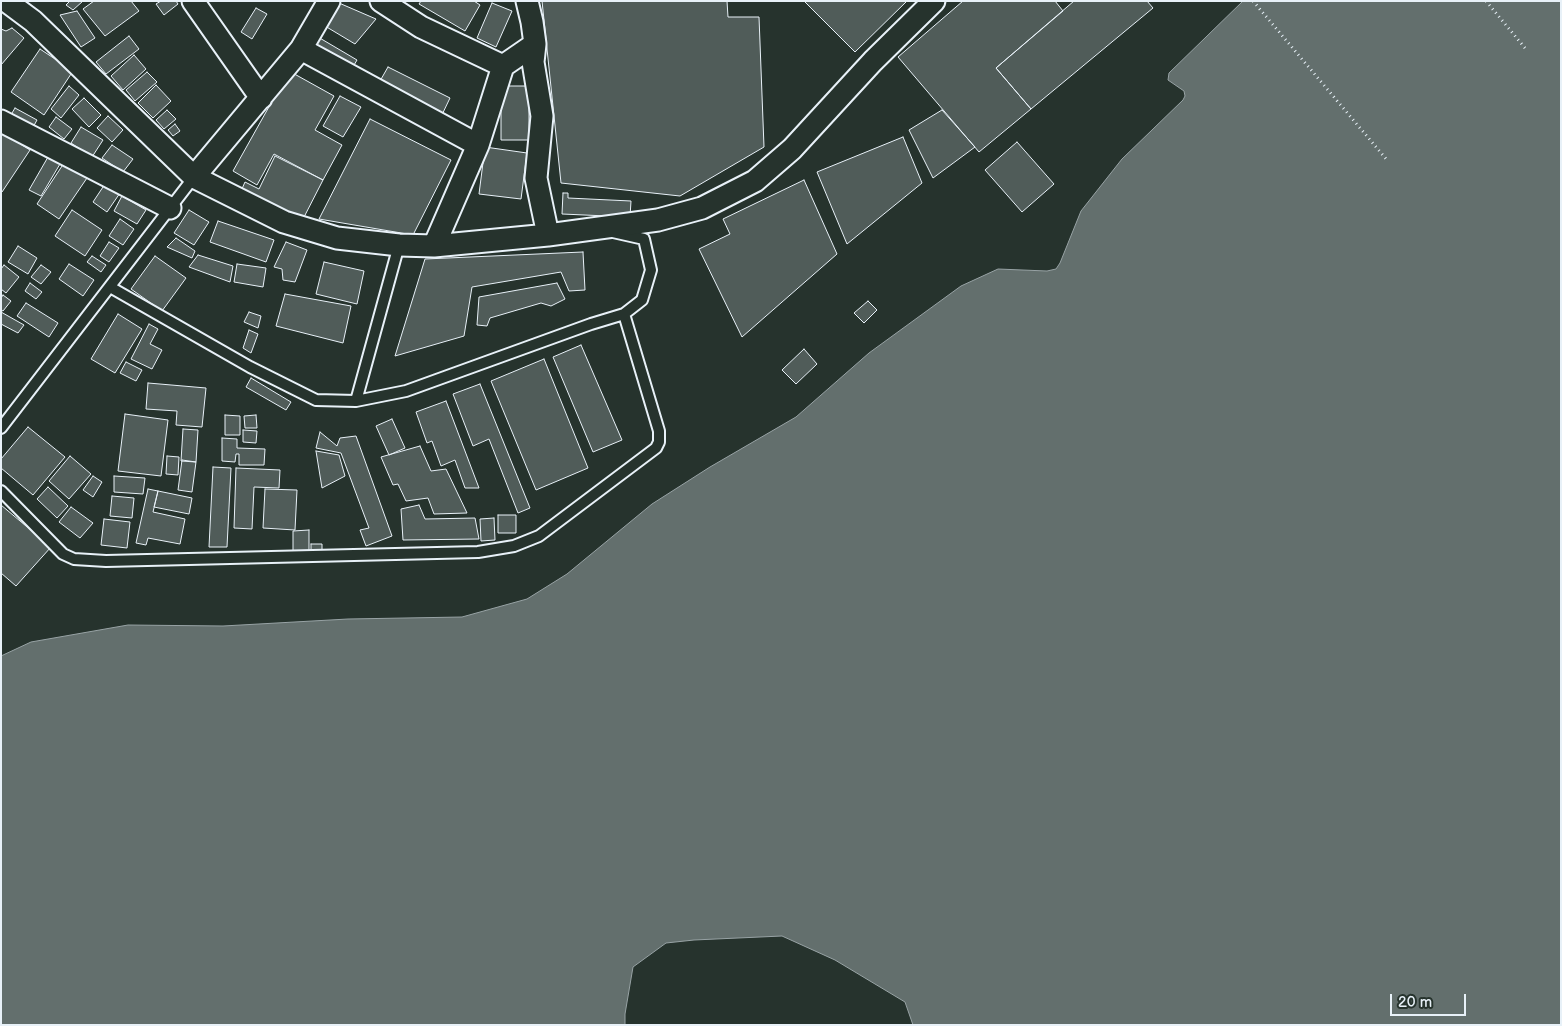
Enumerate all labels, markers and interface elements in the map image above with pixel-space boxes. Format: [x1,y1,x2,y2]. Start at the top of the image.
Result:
scale bar [1392,984,1468,1016]
text: 20 m [1398,993,1432,1012]

